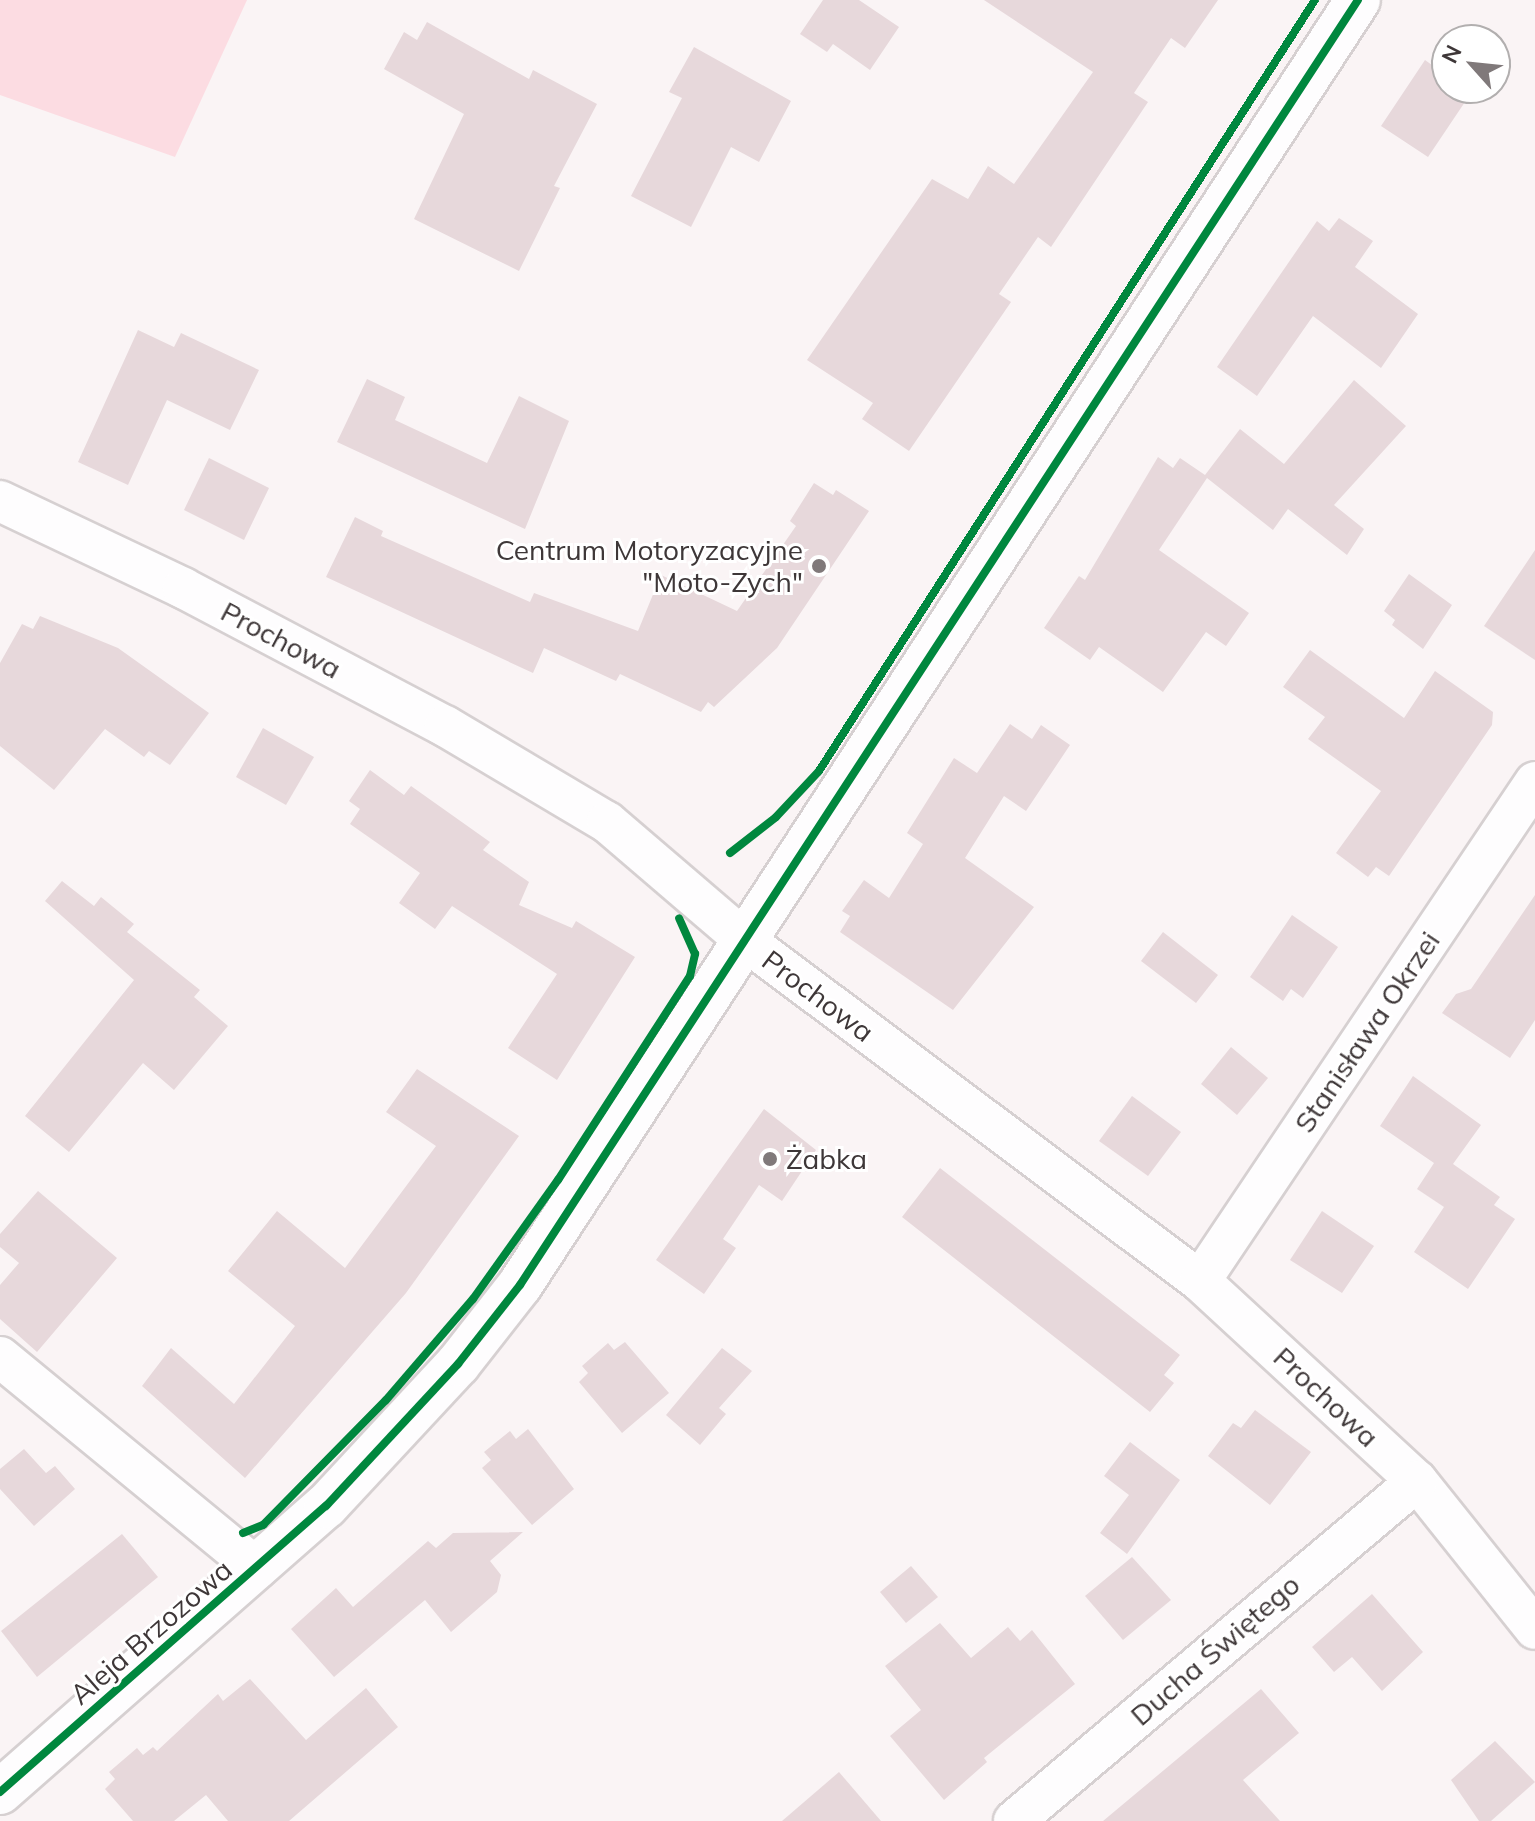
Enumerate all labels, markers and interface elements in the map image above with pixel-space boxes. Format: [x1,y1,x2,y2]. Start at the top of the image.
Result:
north arrow [1431,24,1511,104]
text: N [1435,40,1468,68]
place label: Centrum Motoryzacyjne "Moto-Zych" [496,533,803,599]
marker: Centrum Motoryzacyjne "Moto-Zych" [810,557,828,575]
street label: Prochowa [215,594,347,686]
street label: Stanisława Okrzei [1287,925,1447,1139]
street label: Prochowa [756,943,880,1049]
place label: Żabka [786,1142,867,1176]
marker: Żabka [761,1150,779,1168]
street label: Prochowa [1267,1340,1385,1454]
street label: Aleja Brzozowa [63,1553,239,1711]
street label: Ducha Świętego [1124,1568,1306,1732]

